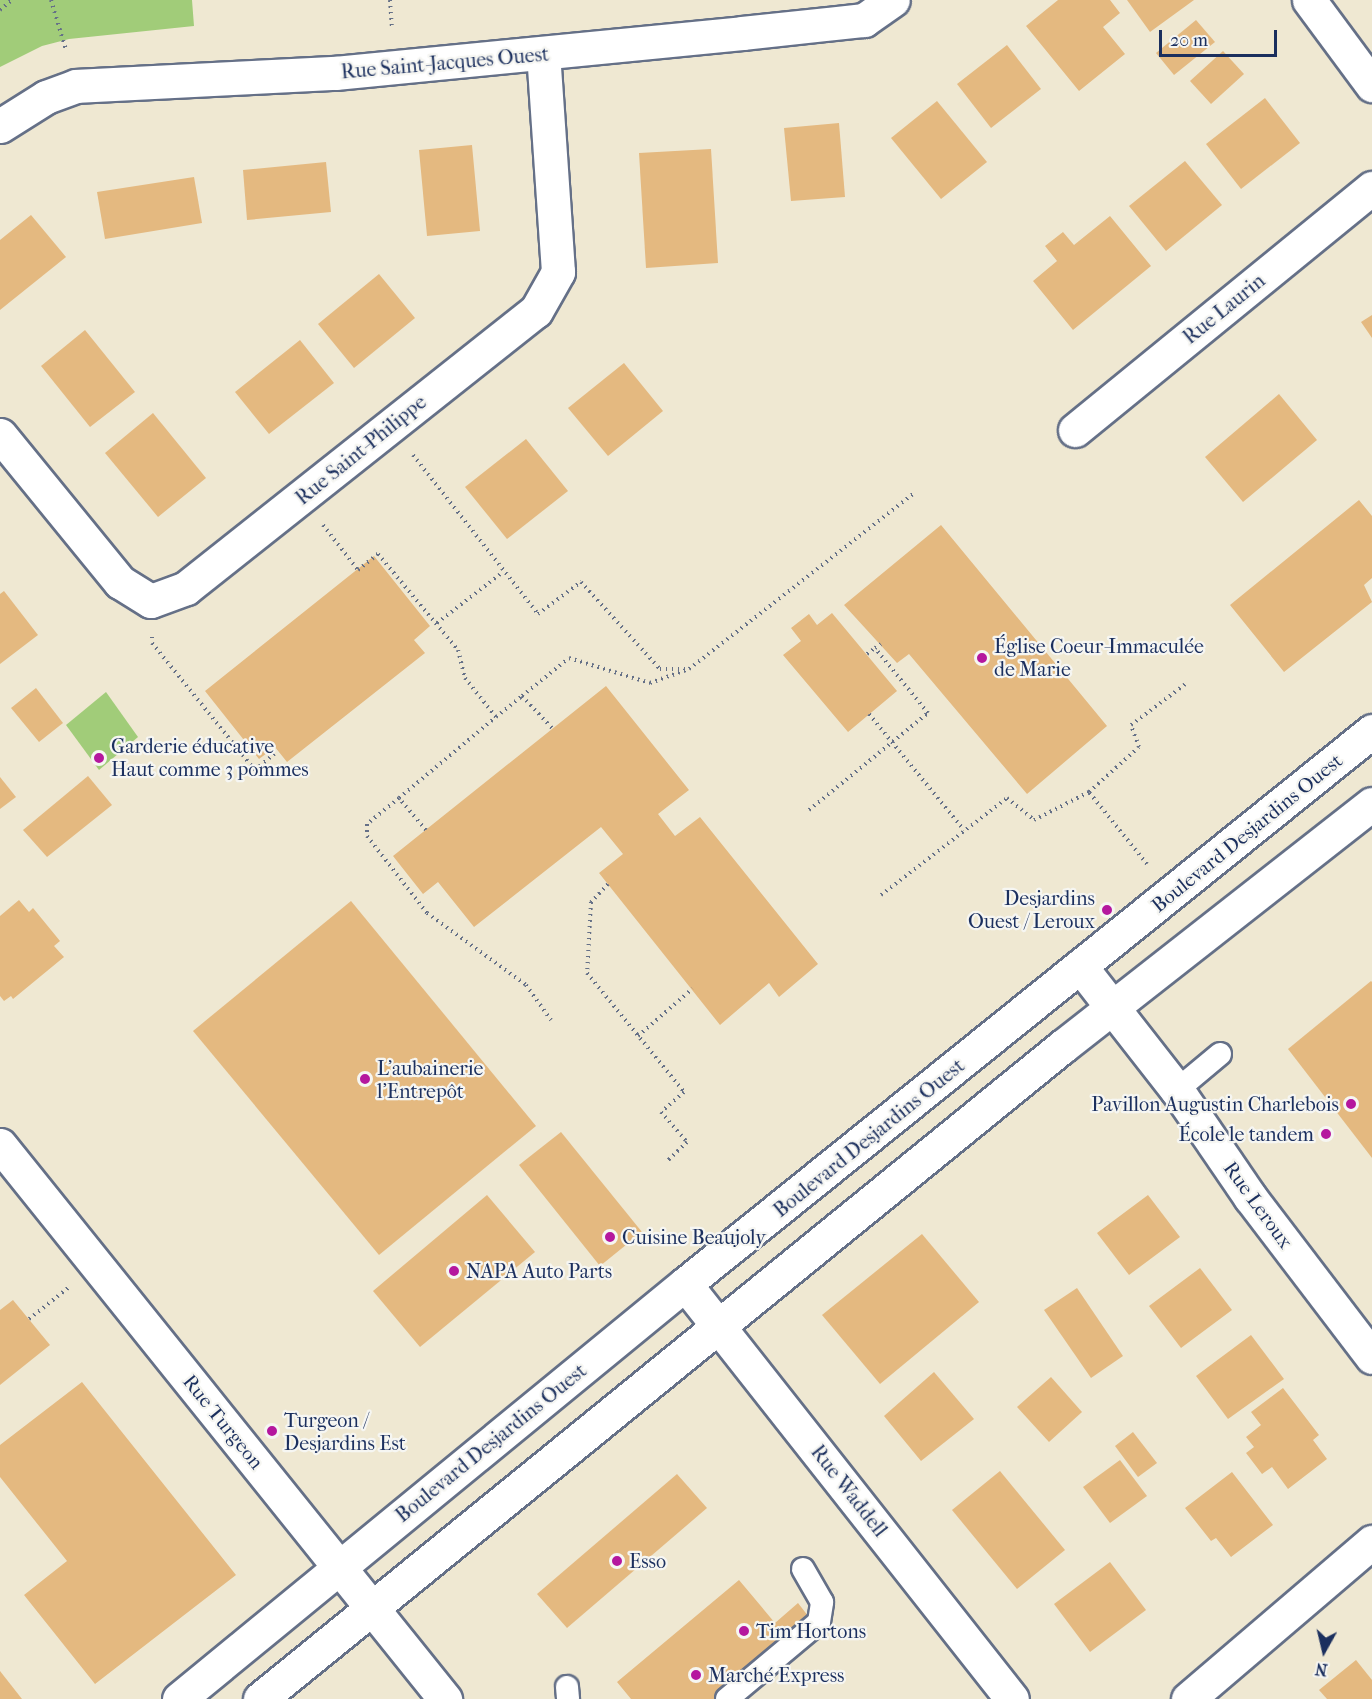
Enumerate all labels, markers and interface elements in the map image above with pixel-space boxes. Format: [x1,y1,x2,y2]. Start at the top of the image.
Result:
scale bar [1162,18,1280,56]
text: 20 m [1170,30,1208,51]
street label: Rue Saint-Jacques Ouest [340,42,550,84]
street label: Rue Laurin [1178,269,1270,349]
street label: Rue Saint-Philippe [291,390,431,510]
place label: Église Coeur-Immaculée de Marie [994,634,1204,681]
marker: Église Coeur-Immaculée de Marie [975,651,989,665]
place label: Garderie éducative Haut comme 3 pommes [111,734,309,781]
street label: Boulevard Desjardins Ouest [1147,749,1347,917]
marker: Garderie éducative Haut comme 3 pommes [92,751,106,765]
place label: Desjardins Ouest / Leroux [968,886,1095,933]
marker: Desjardins Ouest / Leroux [1100,903,1114,917]
street label: Boulevard Desjardins Ouest [769,1054,969,1222]
place label: L'aubainerie l'Entrepôt [377,1056,483,1103]
marker: L'aubainerie l'Entrepôt [358,1072,372,1086]
place label: Pavillon Augustin Charlebois [1091,1092,1339,1116]
marker: Pavillon Augustin Charlebois [1344,1097,1358,1111]
place label: École le tandem [1179,1122,1314,1146]
marker: École le tandem [1319,1127,1333,1141]
street label: Rue Leroux [1218,1157,1298,1253]
place label: Cuisine Beaujoly [622,1225,766,1249]
marker: Cuisine Beaujoly [603,1230,617,1244]
place label: NAPA Auto Parts [466,1259,612,1283]
marker: NAPA Auto Parts [447,1264,461,1278]
street label: Boulevard Desjardins Ouest [391,1359,591,1527]
street label: Rue Turgeon [178,1370,268,1474]
place label: Turgeon / Desjardins Est [284,1408,406,1455]
marker: Turgeon / Desjardins Est [265,1424,279,1438]
street label: Rue Waddell [806,1440,892,1542]
place label: Esso [629,1549,666,1573]
marker: Esso [610,1554,624,1568]
place label: Tim Hortons [756,1619,866,1643]
north arrow [1294,1621,1354,1681]
marker: Tim Hortons [737,1624,751,1638]
text: N [1314,1659,1329,1680]
place label: Marché Express [708,1663,844,1687]
marker: Marché Express [689,1668,703,1682]

